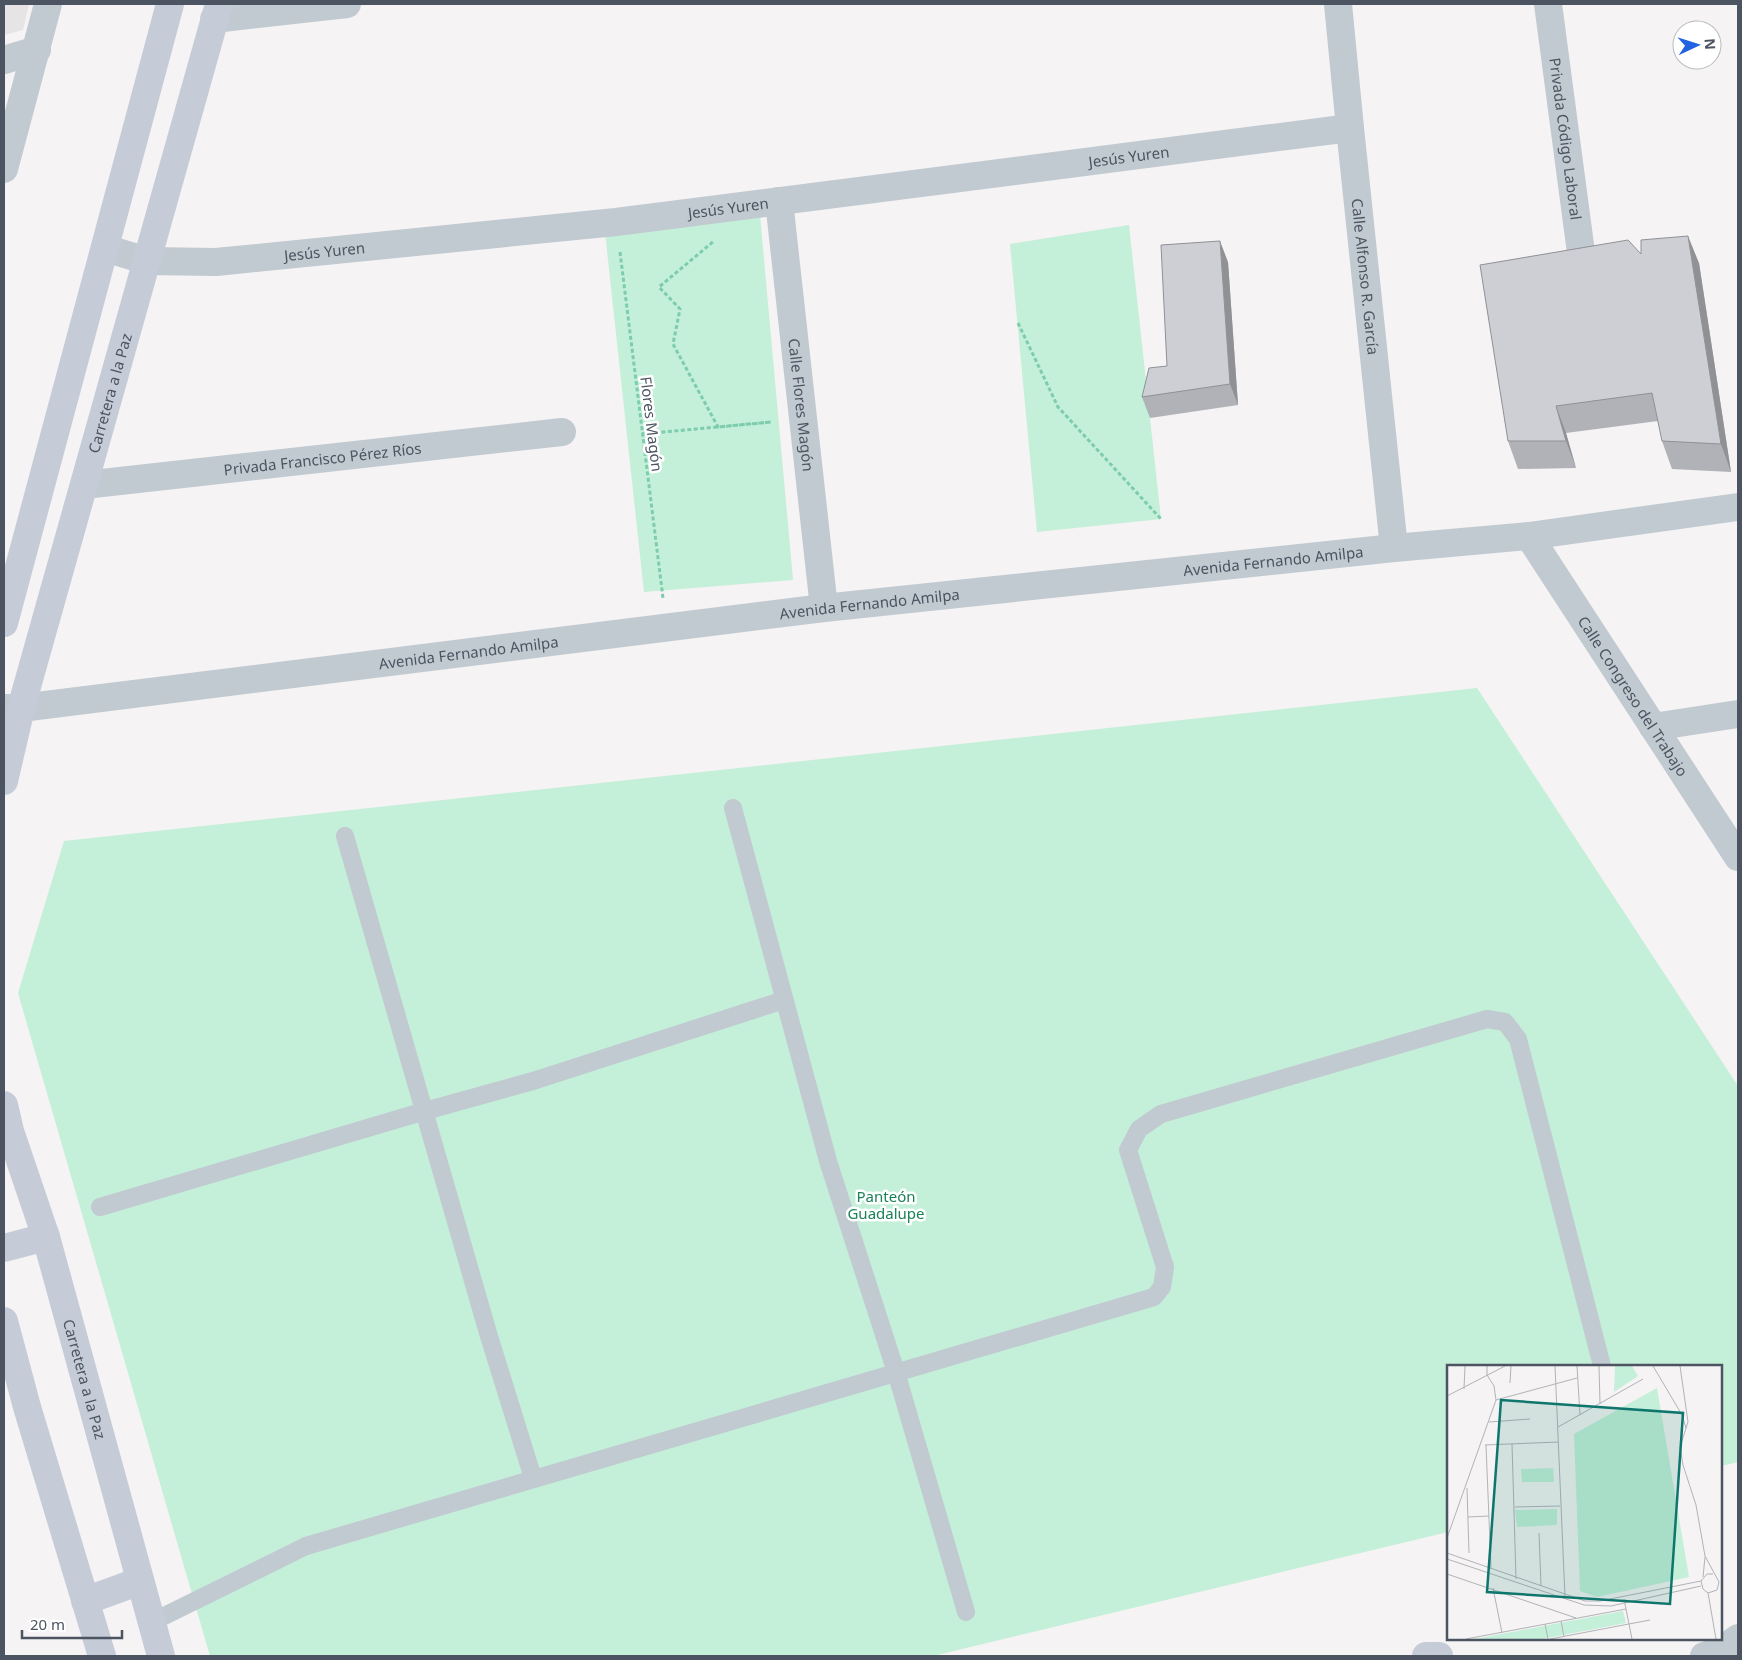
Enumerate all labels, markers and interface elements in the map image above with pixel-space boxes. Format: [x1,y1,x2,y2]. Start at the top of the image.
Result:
north arrow [1672,20,1722,70]
text: N [1701,38,1720,50]
street label: Privada Código Laboral [1545,56,1587,221]
street label: Jesús Yuren [1085,141,1170,172]
street label: Jesús Yuren [685,193,770,223]
street label: Calle Alfonso R. García [1347,197,1384,356]
street label: Jesús Yuren [281,237,366,265]
street label: Carretera a la Paz [83,331,136,455]
street label: Calle Flores Magón [784,337,819,472]
street label: Flores Magón [636,375,668,473]
street label: Privada Francisco Pérez Ríos [223,438,422,479]
street label: Avenida Fernando Amilpa [1182,541,1364,580]
street label: Avenida Fernando Amilpa [778,584,961,623]
street label: Calle Congreso del Trabajo [1574,612,1693,780]
street label: Avenida Fernando Amilpa [377,631,560,673]
park label: Panteón Guadalupe [847,1186,925,1223]
street label: Carretera a la Paz [59,1317,111,1441]
inset map [1447,1365,1722,1640]
scale bar [22,1608,122,1640]
text: 20 m [30,1614,65,1634]

